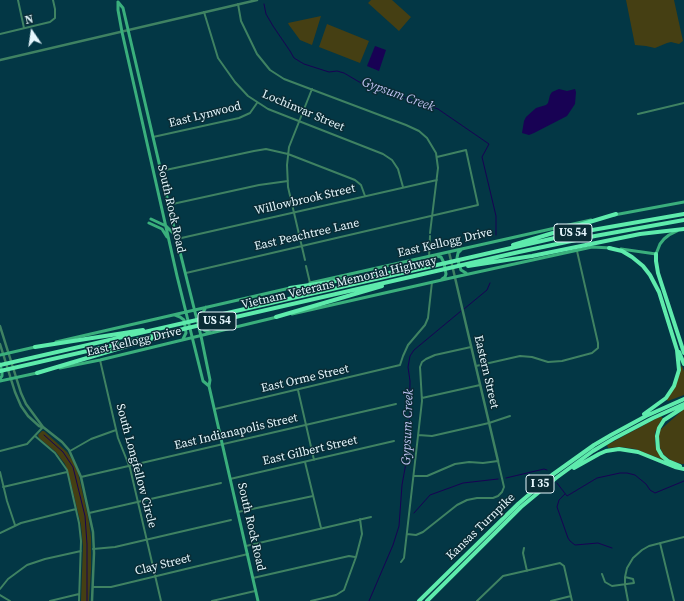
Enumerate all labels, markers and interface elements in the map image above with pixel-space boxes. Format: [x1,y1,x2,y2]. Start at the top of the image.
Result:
north arrow [12,12,52,52]
text: N [24,12,35,28]
water label: Gypsum Creek [360,75,436,115]
street label: Lochinvar Street [260,87,346,135]
street label: East Lynwood [167,99,243,131]
street label: South Rock Road [154,163,188,255]
street label: Willowbrook Street [253,181,357,219]
street label: East Peachtree Lane [253,216,361,254]
road number: US 54 [554,224,592,242]
street label: East Kellogg Drive [396,225,494,261]
street label: Vietnam Veterans Memorial Highway [240,253,438,313]
road number: US 54 [198,312,236,330]
street label: East Kellogg Drive [85,324,183,360]
street label: Eastern Street [471,334,501,410]
street label: East Orme Street [260,362,350,396]
water label: Gypsum Creek [399,389,417,465]
street label: South Longfellow Circle [112,402,160,530]
street label: East Indianapolis Street [173,411,299,453]
street label: East Gilbert Street [261,433,359,469]
road number: I 35 [526,475,554,493]
street label: South Rock Road [234,481,268,573]
street label: Kansas Turnpike [444,491,518,563]
street label: Clay Street [134,551,192,579]

